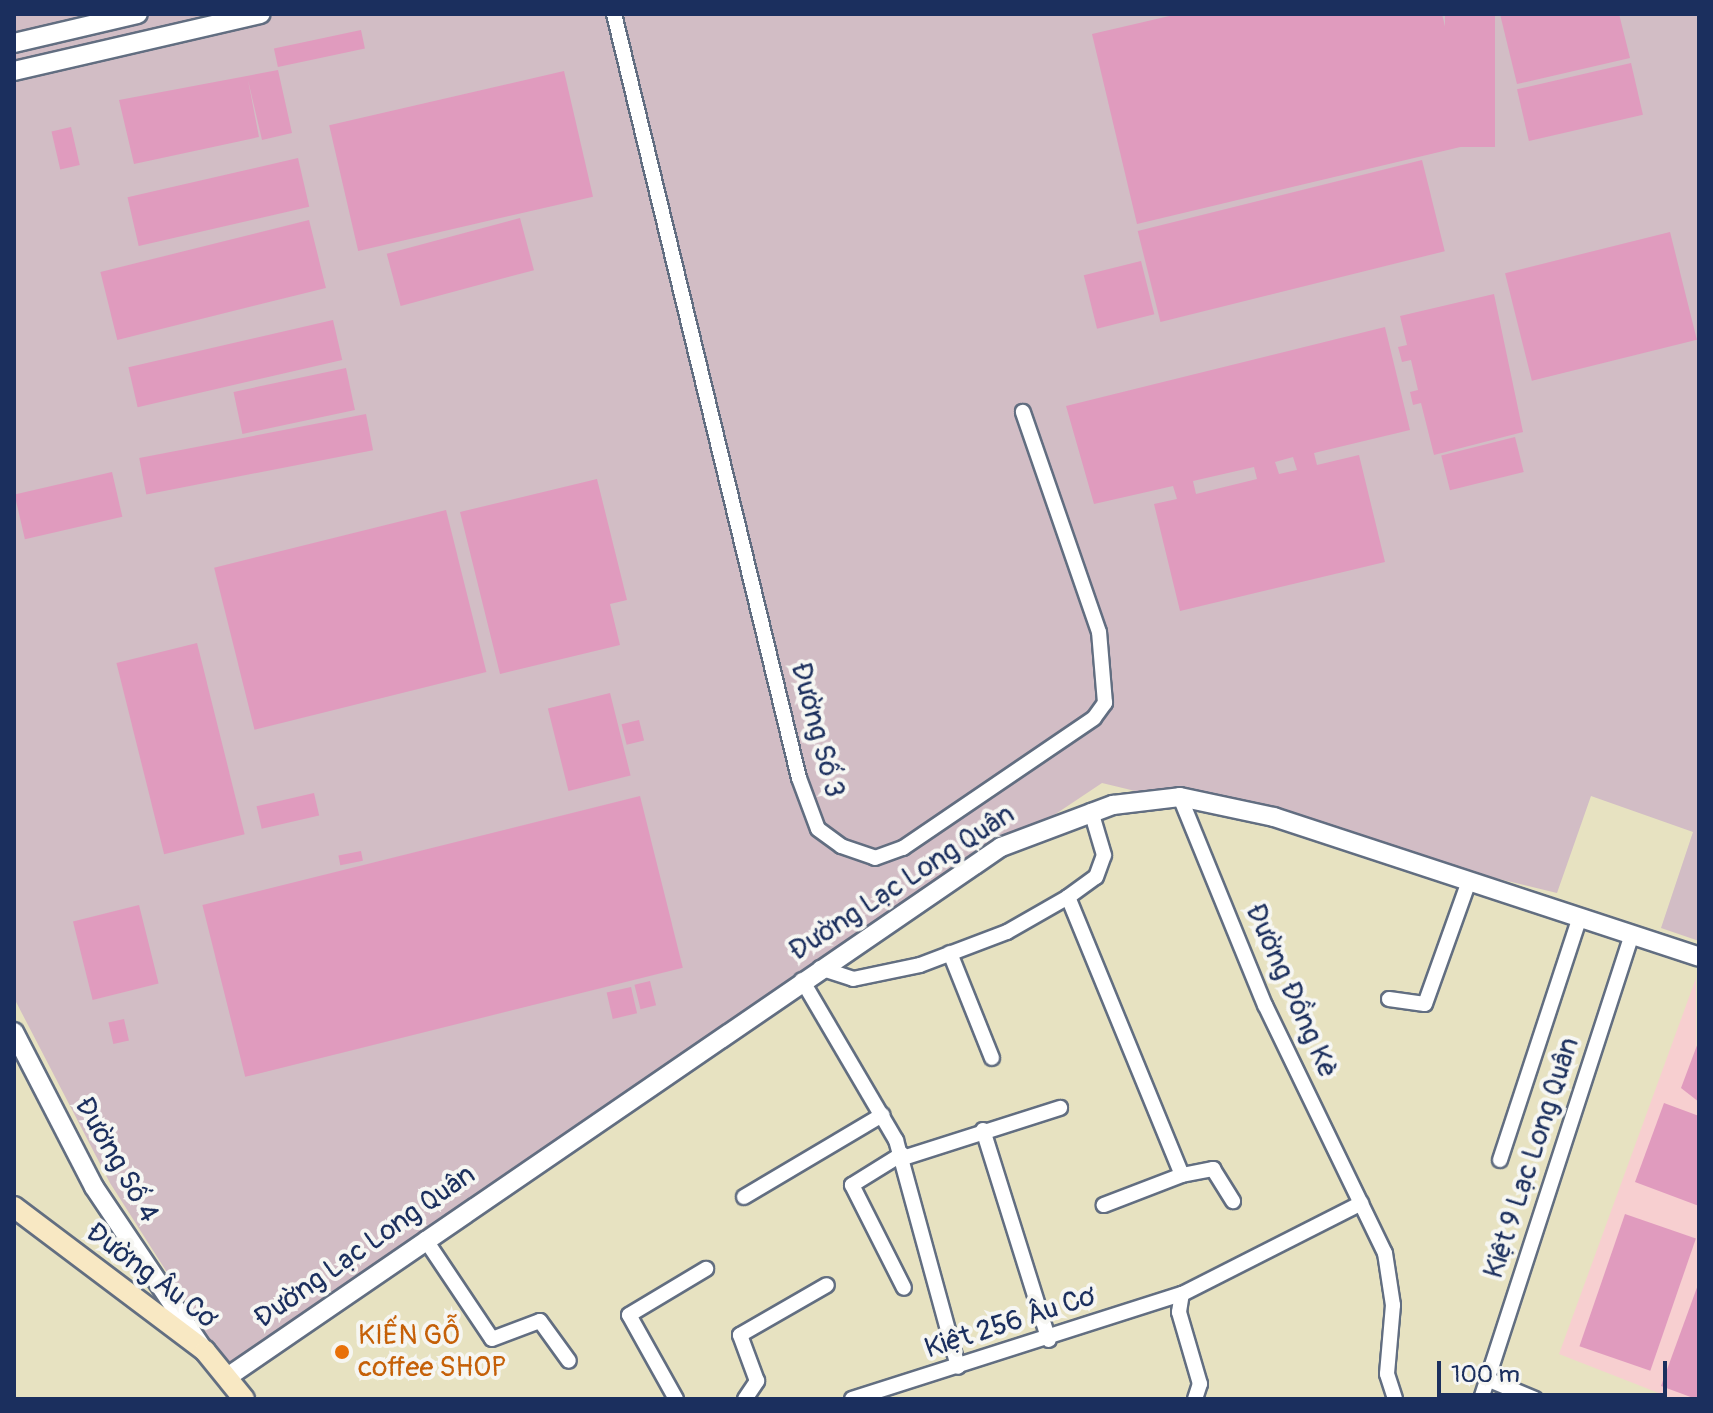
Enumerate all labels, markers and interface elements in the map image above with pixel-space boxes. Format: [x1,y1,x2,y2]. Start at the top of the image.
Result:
street label: Đường Số 3 [783,659,851,801]
street label: Đường Lạc Long Quân [783,798,1021,968]
street label: Đường Đồng Kè [1238,899,1344,1083]
street label: Kiệt 9 Lạc Long Quân [1477,1033,1587,1283]
street label: Đường Số 4 [67,1091,165,1229]
street label: Đường Lạc Long Quân [248,1158,482,1336]
street label: Đường Âu Cơ [79,1216,223,1336]
street label: Kiệt 256 Âu Cơ [921,1280,1099,1366]
place label: KIẾN GỖ coffee SHOP [358,1319,507,1385]
marker: KIẾN GỖ coffee SHOP [333,1343,351,1361]
scale bar [1441,1345,1671,1395]
text: 100 m [1451,1360,1520,1389]

